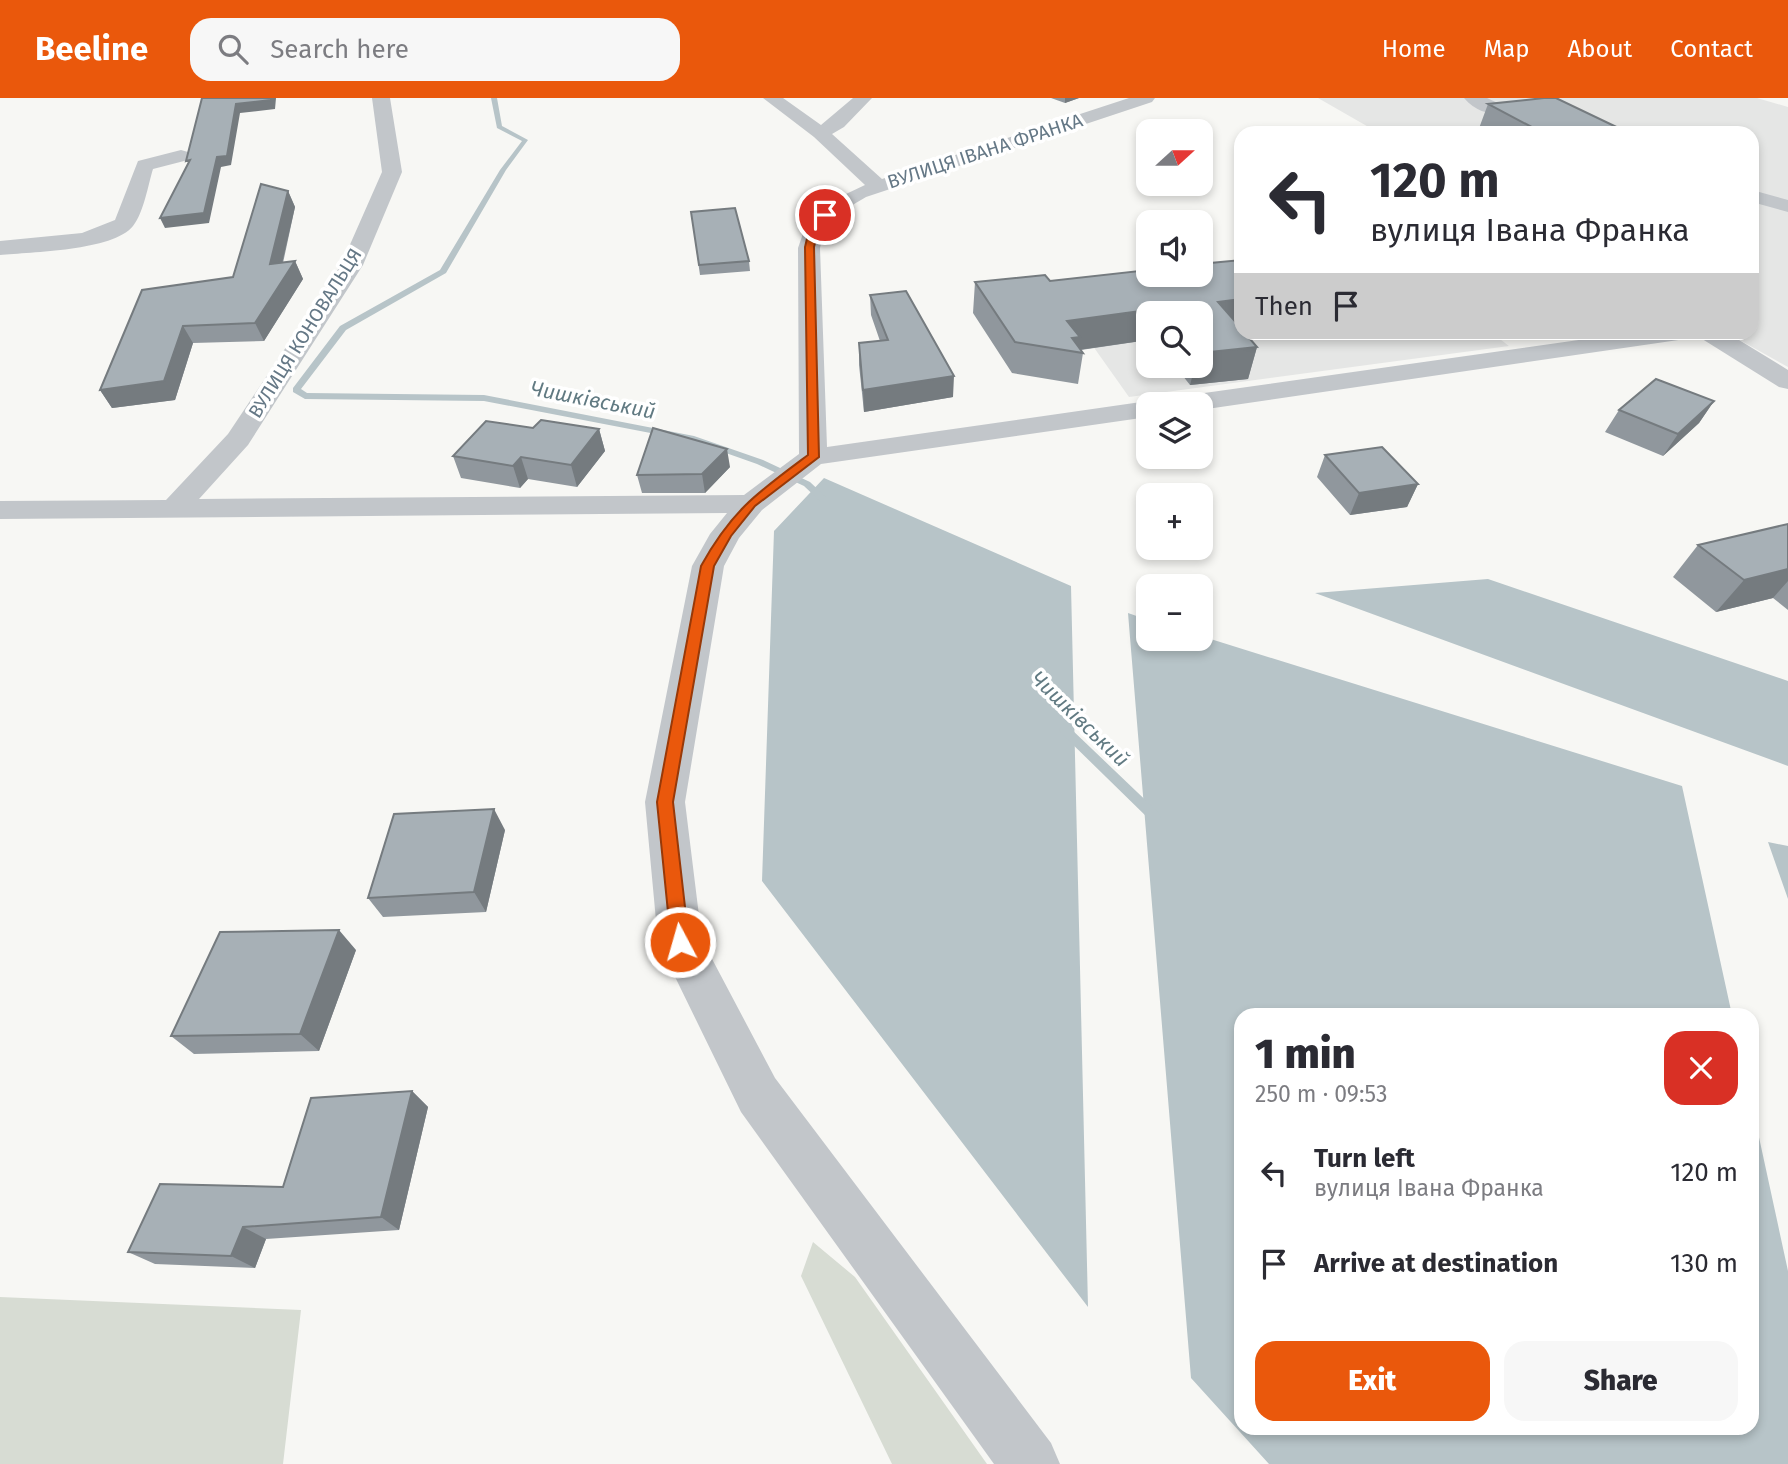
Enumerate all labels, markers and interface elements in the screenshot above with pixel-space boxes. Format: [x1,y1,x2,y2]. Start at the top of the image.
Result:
search box [190,18,680,81]
text: Beeline [35,29,148,69]
icon: search [214,30,252,68]
text: Search here [270,34,409,65]
text: Home [1382,35,1446,63]
text: Map [1484,35,1530,63]
text: About [1568,35,1632,63]
text: Contact [1670,35,1753,63]
street label: ВУЛИЦЯ ІВАНА ФРАНКА [885,109,1086,193]
north arrow [1136,119,1213,196]
map controls [1136,119,1213,651]
text: 120 m [1370,151,1500,210]
icon: left [1255,154,1346,245]
pin [795,185,855,245]
icon: arrive [806,196,844,234]
button: sound [1136,210,1213,287]
text: вулиця Івана Франка [1370,211,1690,249]
street label: ВУЛИЦЯ КОНОВАЛЬЦЯ [243,244,367,422]
icon: arrive [1327,287,1365,325]
text: Then [1255,291,1313,322]
button: search [1136,301,1213,378]
water label: Чишківський [528,375,658,425]
button: layers [1136,392,1213,469]
button: + [1136,483,1213,560]
button: − [1136,574,1213,651]
water label: Чишківський [1025,666,1135,772]
position arrow [643,905,717,979]
text: 1 min [1255,1029,1356,1079]
button: close [1664,1031,1738,1105]
text: 250 m · 09:53 [1255,1080,1387,1108]
text: Turn left [1314,1143,1415,1174]
icon: left [1255,1154,1293,1192]
text: 120 m [1670,1157,1738,1188]
text: вулиця Івана Франка [1314,1174,1544,1202]
icon: arrive [1255,1245,1293,1283]
text: Arrive at destination [1314,1248,1558,1279]
text: 130 m [1670,1248,1738,1279]
button: Exit [1255,1341,1490,1421]
button: Share [1504,1341,1738,1421]

